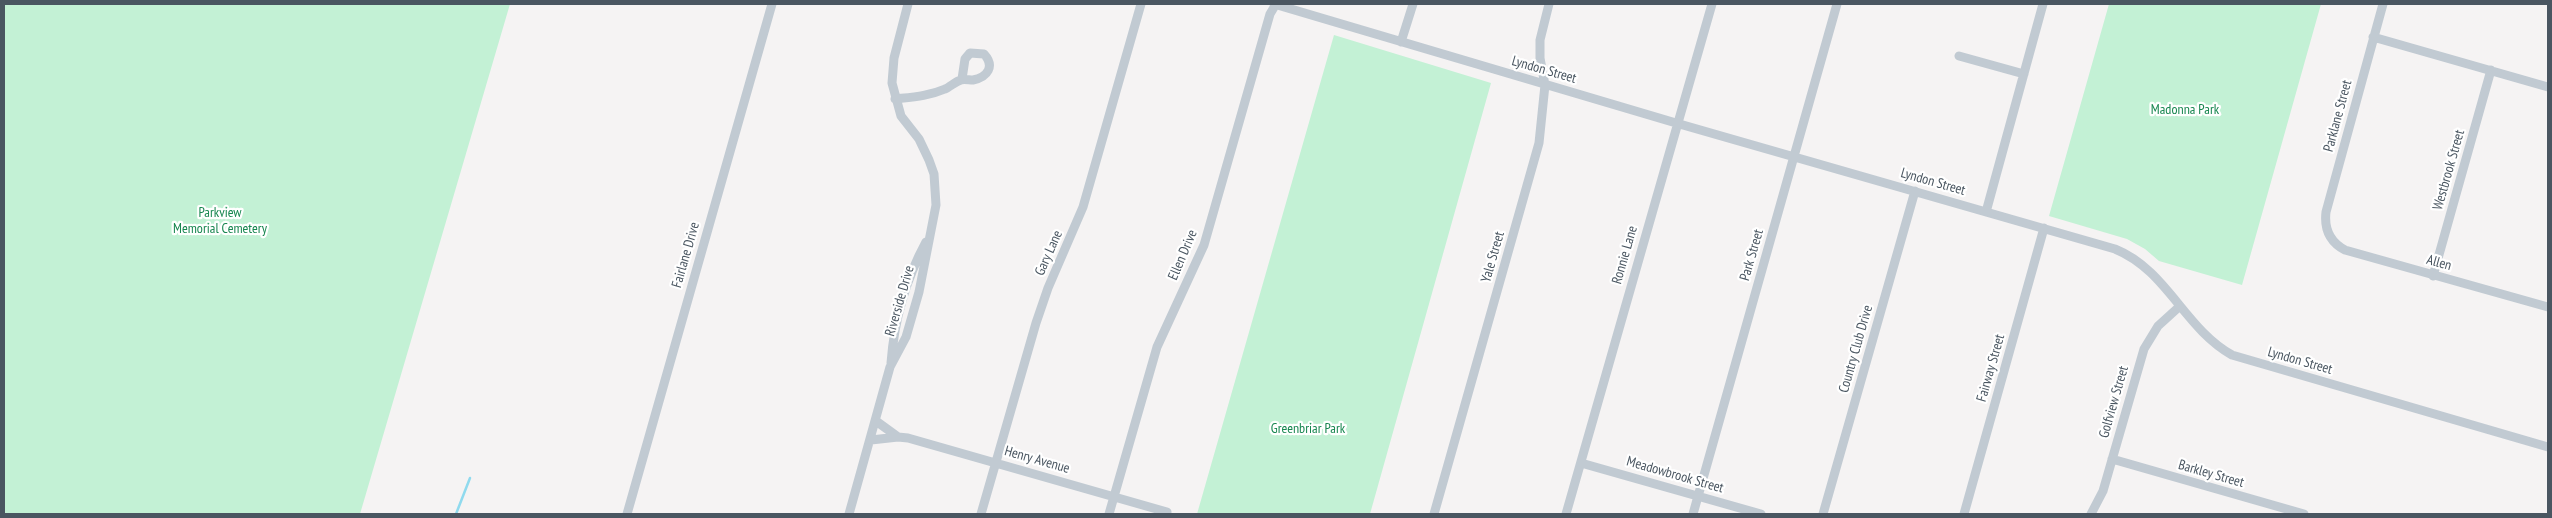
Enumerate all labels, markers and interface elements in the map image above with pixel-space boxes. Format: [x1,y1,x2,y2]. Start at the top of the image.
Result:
street label: Lyndon Street [1510,53,1578,87]
street label: Parklane Street [2320,78,2356,154]
park label: Madonna Park [2151,102,2219,118]
street label: Westbrook Street [2430,128,2468,212]
street label: Lyndon Street [1899,165,1967,199]
park label: Parkview Memorial Cemetery [173,205,267,238]
street label: Fairlane Drive [669,220,703,290]
street label: Ronnie Lane [1609,224,1641,286]
street label: Ellen Drive [1165,227,1201,283]
street label: Park Street [1737,227,1767,283]
street label: Gary Lane [1032,228,1066,278]
street label: Yale Street [1478,230,1508,284]
street label: Allen [2425,251,2453,275]
street label: Riverside Drive [882,264,918,338]
street label: Country Club Drive [1835,303,1877,395]
street label: Fairway Street [1973,332,2009,404]
street label: Lyndon Street [2266,344,2334,378]
street label: Golfview Street [2096,364,2132,440]
park label: Greenbriar Park [1271,421,1345,437]
street label: Henry Avenue [1003,443,1071,477]
street label: Meadowbrook Street [1625,453,1725,497]
street label: Barkley Street [2176,457,2246,491]

